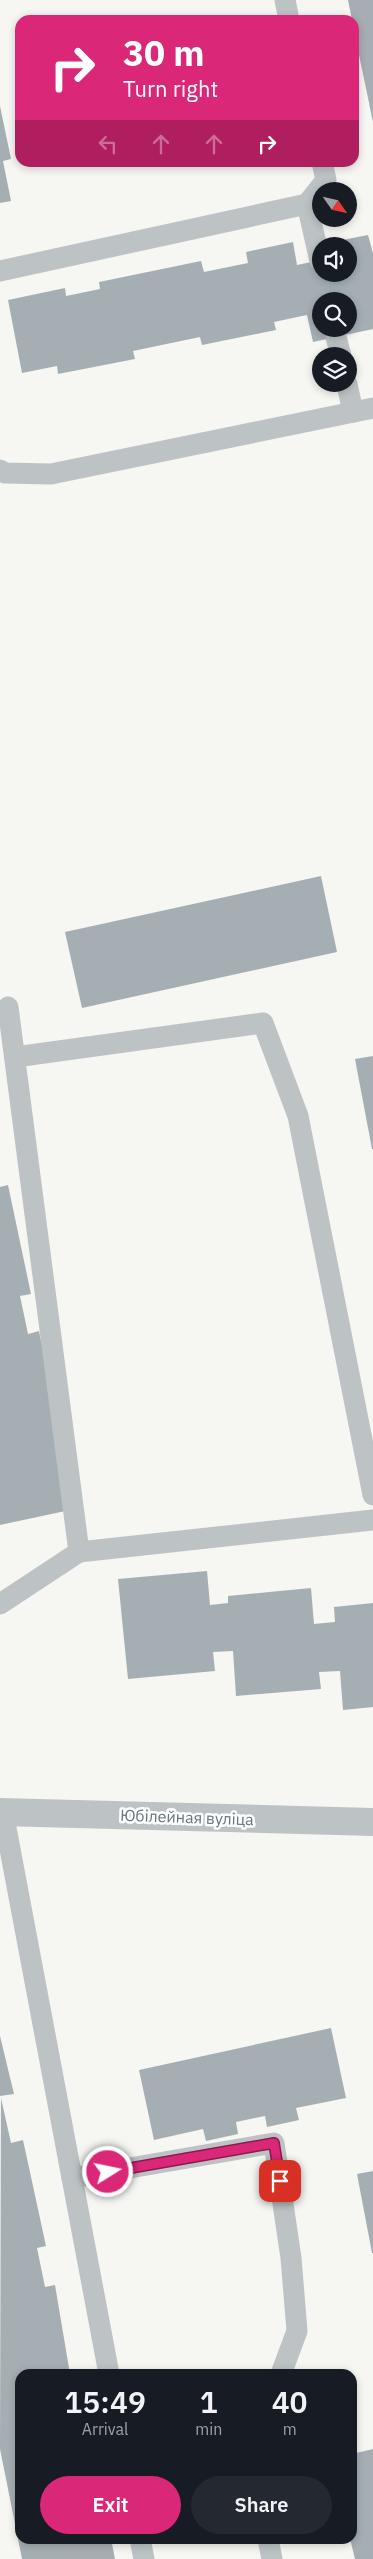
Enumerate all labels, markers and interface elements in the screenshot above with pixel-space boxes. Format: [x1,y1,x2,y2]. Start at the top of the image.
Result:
text: 30 m [123,30,205,76]
icon: right [40,35,105,100]
text: Turn right [123,74,218,103]
icon: left [94,130,122,158]
icon: ahead [147,130,175,158]
icon: ahead [200,130,228,158]
icon: right [253,130,281,158]
north arrow [312,182,358,228]
map controls [312,182,357,392]
button: sound [312,237,357,282]
button: search [312,292,357,337]
button: layers [312,347,357,392]
street label: Юбілейная вуліца [120,1805,255,1829]
position arrow [81,2145,133,2197]
pin [259,2160,301,2202]
icon: arrive [266,2167,294,2195]
text: 15:49 [64,2382,146,2421]
text: 1 [200,2382,218,2421]
text: 40 [272,2382,308,2421]
text: Arrival [82,2419,128,2439]
text: min [195,2419,222,2439]
text: m [283,2419,297,2439]
button: Exit [40,2476,181,2534]
button: Share [191,2476,332,2534]

